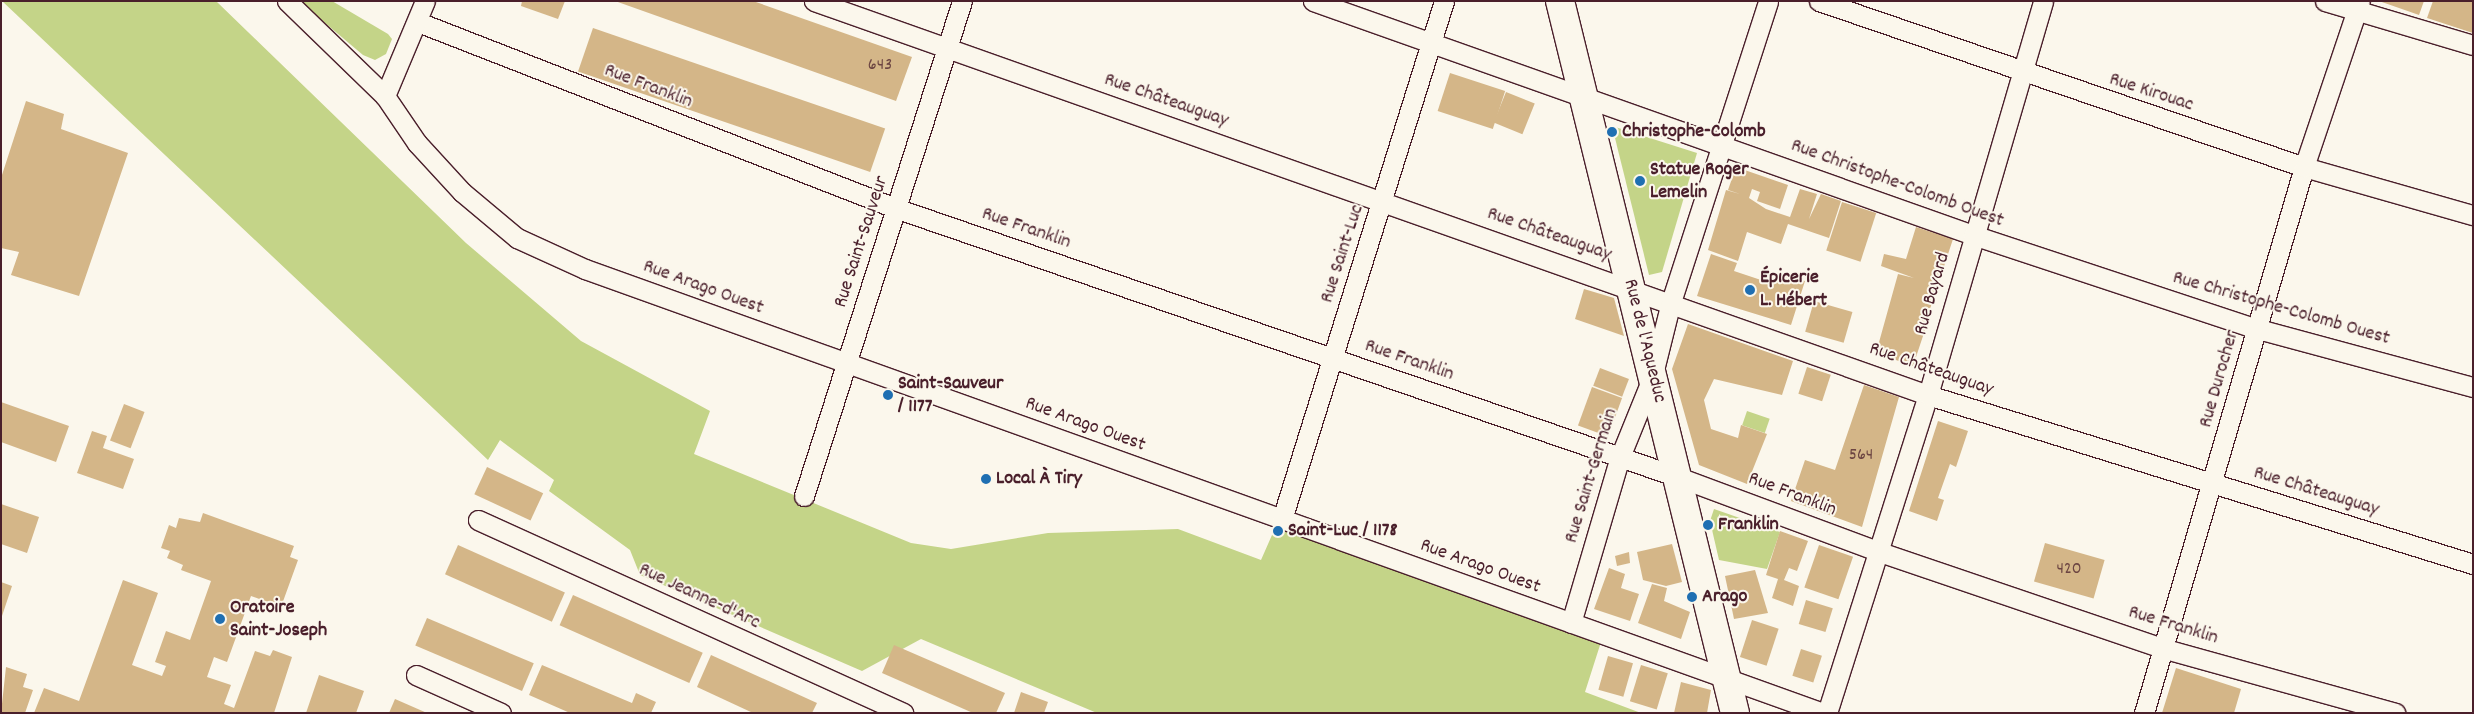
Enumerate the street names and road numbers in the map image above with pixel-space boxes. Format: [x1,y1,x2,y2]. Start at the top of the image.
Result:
street label: Rue Franklin [600,59,696,115]
street label: Rue Kirouac [2106,68,2196,118]
street label: Rue Châteauguay [1101,69,1231,133]
street label: Rue Christophe-Colomb Ouest [1787,134,2007,234]
street label: Rue Saint-Sauveur [829,173,895,311]
street label: Rue Saint-Luc [1316,202,1370,306]
street label: Rue Franklin [978,203,1074,255]
street label: Rue Châteauguay [1484,203,1614,267]
street label: Rue Bayard [1910,250,1956,338]
street label: Rue Arago Ouest [640,255,766,321]
street label: Rue Christophe-Colomb Ouest [2170,266,2392,352]
street label: Rue de l'Aqueduc [1617,277,1671,405]
street label: Rue Durocher [2195,327,2245,431]
street label: Rue Franklin [1361,335,1457,387]
street label: Rue Châteauguay [1866,338,1996,402]
street label: Rue Arago Ouest [1022,392,1148,458]
street label: Rue Saint-Germain [1560,406,1624,546]
street label: Rue Châteauguay [2250,462,2382,522]
street label: Rue Franklin [1744,467,1840,523]
street label: Rue Arago Ouest [1417,534,1543,600]
street label: Rue Jeanne-d'Arc [635,558,763,636]
street label: Rue Franklin [2125,601,2221,651]

